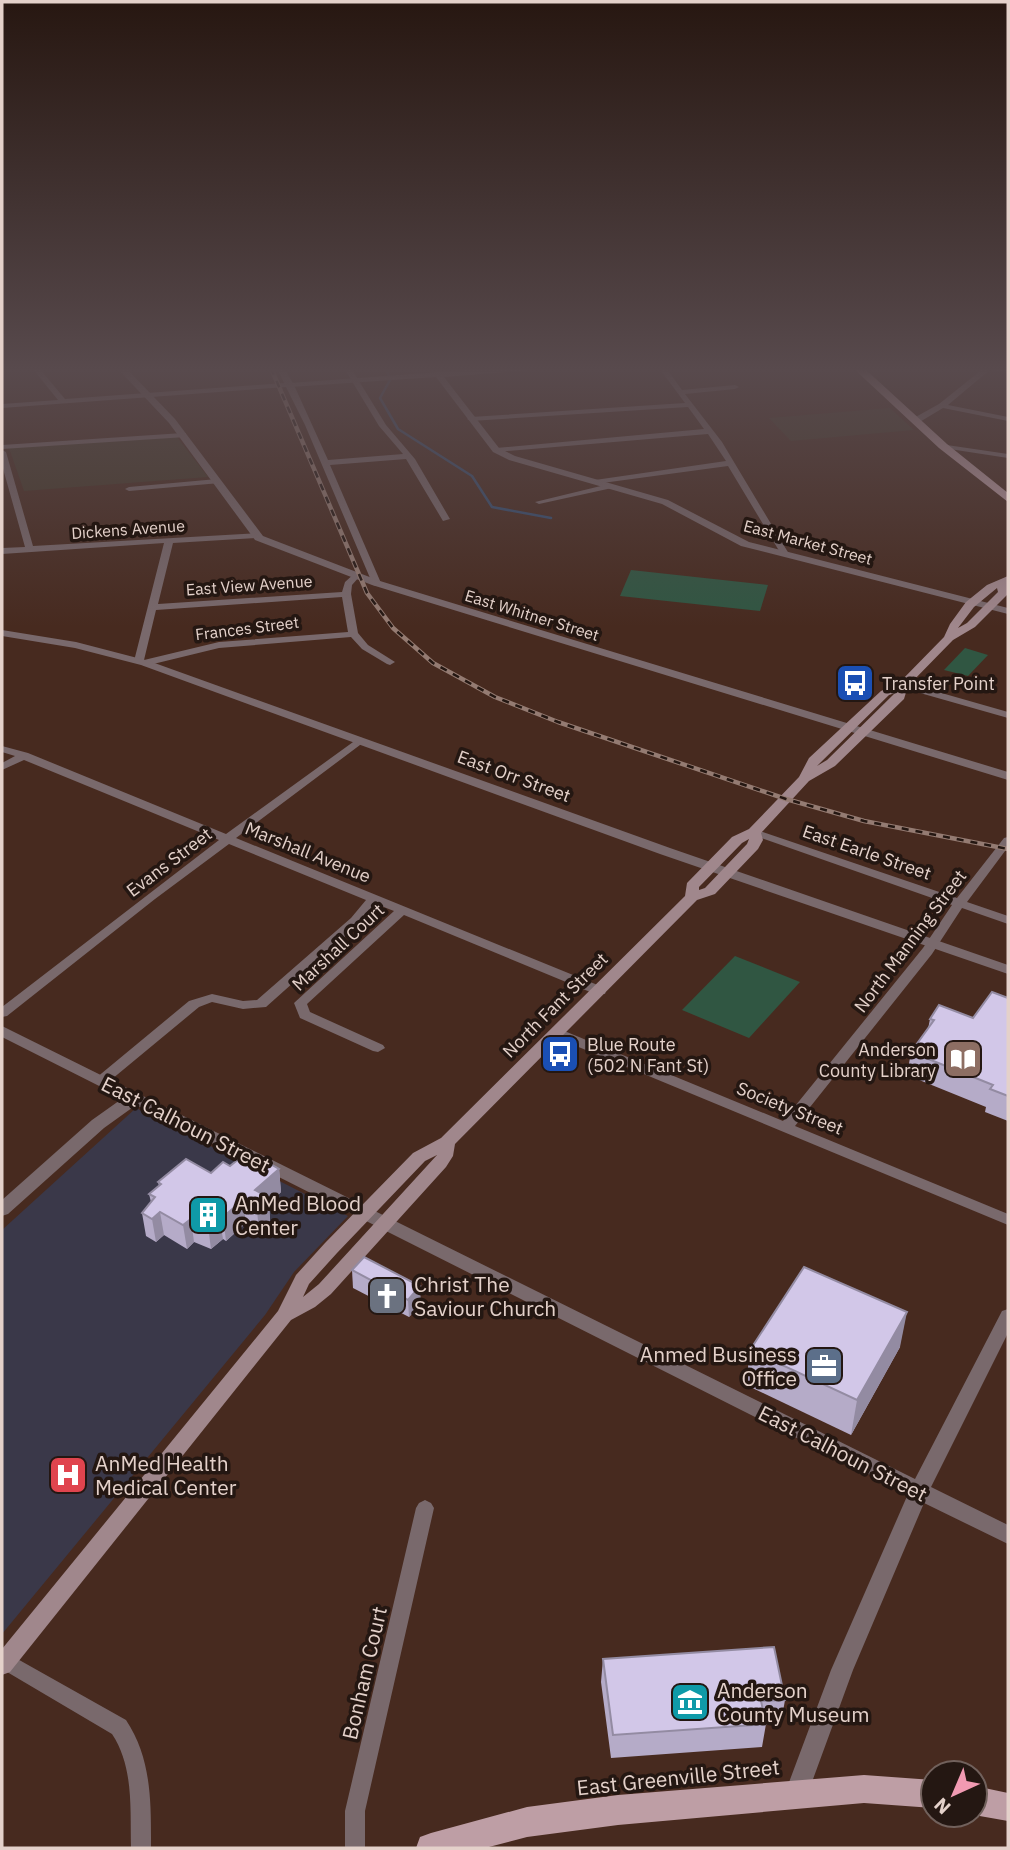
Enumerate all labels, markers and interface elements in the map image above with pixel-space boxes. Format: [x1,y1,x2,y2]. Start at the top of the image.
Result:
street label: Dickens Avenue [71,515,186,543]
street label: East Market Street [741,515,875,569]
street label: East View Avenue [185,571,313,599]
street label: East Whitner Street [462,585,602,645]
street label: Frances Street [194,612,300,644]
bus stop icon: Transfer Point [834,662,876,704]
place label: Transfer Point [882,672,995,695]
street label: East Orr Street [454,745,574,807]
street label: Marshall Avenue [242,816,374,888]
street label: East Earle Street [800,819,934,885]
street label: Evans Street [122,822,216,902]
street label: North Manning Street [849,865,971,1017]
street label: Marshall Court [287,898,389,996]
street label: North Fant Street [498,948,612,1062]
bus stop icon: Blue Route (502 N Fant St) [539,1033,581,1075]
place label: Blue Route (502 N Fant St) [587,1033,709,1077]
place label: Anderson County Library [819,1038,936,1082]
library icon: Anderson County Library [942,1038,984,1080]
street label: East Calhoun Street [97,1069,275,1179]
street label: Society Street [733,1076,847,1140]
place label: AnMed Blood Center [235,1189,361,1241]
building icon: AnMed Blood Center [187,1194,229,1236]
place label: Christ The Saviour Church [414,1270,556,1322]
church icon: Christ The Saviour Church [366,1275,408,1317]
place label: Anmed Business Office [640,1340,797,1392]
office icon: Anmed Business Office [803,1345,845,1387]
street label: East Calhoun Street [754,1398,932,1508]
place label: AnMed Health Medical Center [95,1449,237,1501]
hospital icon: AnMed Health Medical Center [47,1454,89,1496]
street label: Bonham Court [335,1604,393,1742]
place label: Anderson County Museum [717,1676,869,1728]
museum icon: Anderson County Museum [669,1681,711,1723]
street label: East Greenville Street [575,1752,781,1802]
north arrow [919,1759,989,1829]
text: N [929,1793,955,1820]

